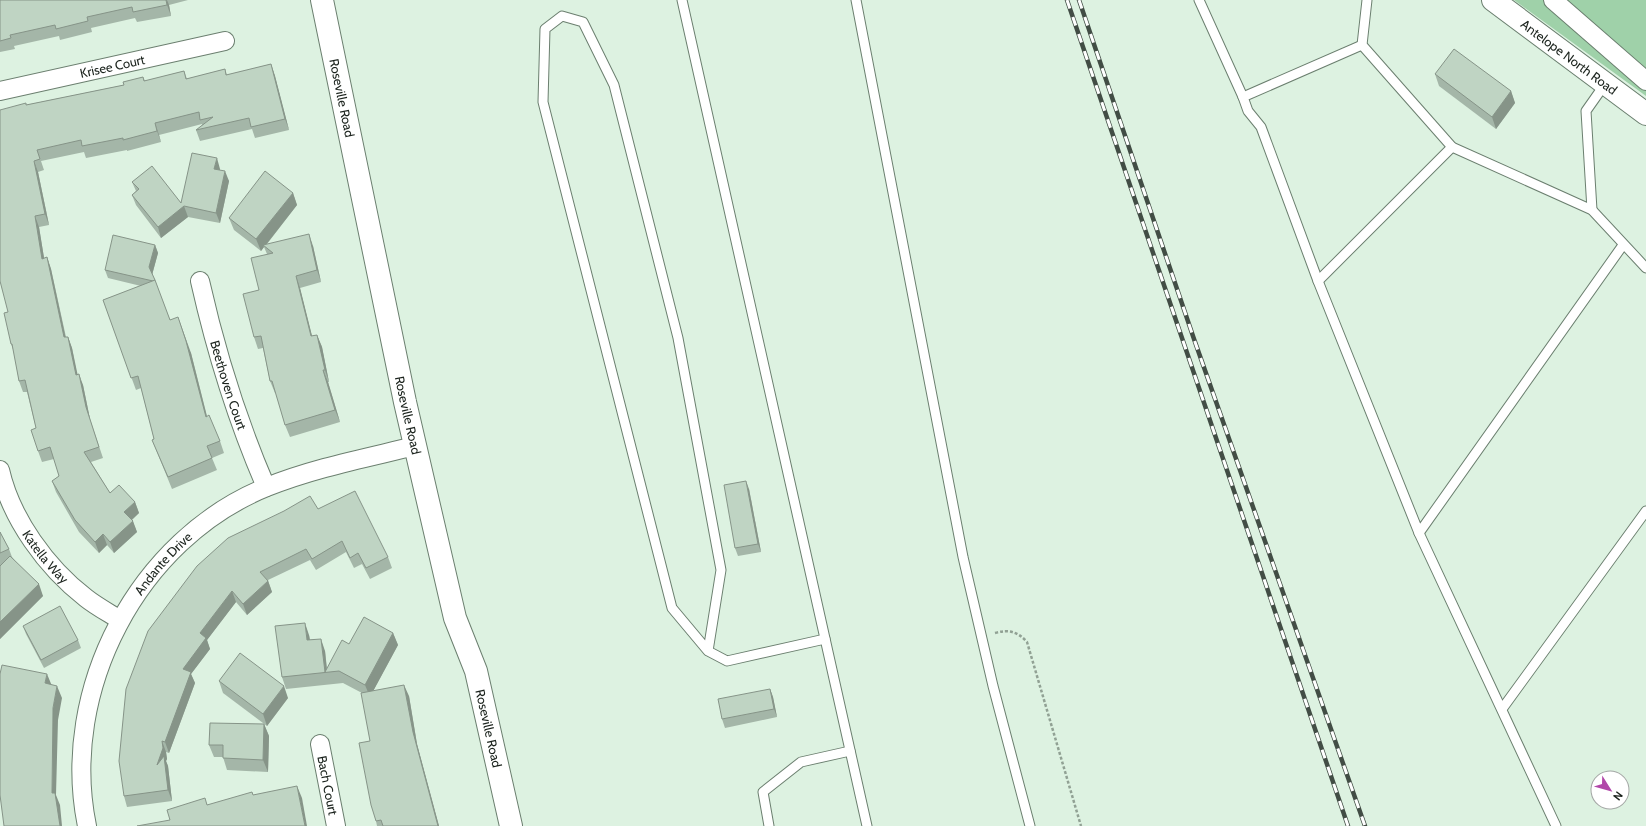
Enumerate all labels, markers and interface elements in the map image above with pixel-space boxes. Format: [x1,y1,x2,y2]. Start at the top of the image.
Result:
street label: Antelope North Road [1518,16,1620,98]
street label: Krisee Court [78,51,147,81]
street label: Roseville Road [326,57,358,139]
street label: Beethoven Court [207,339,251,433]
street label: Roseville Road [392,375,425,456]
street label: Katella Way [19,527,72,587]
street label: Andante Drive [131,528,195,598]
street label: Roseville Road [472,688,506,769]
street label: Bach Court [314,754,342,817]
north arrow [1590,770,1630,810]
text: N [1610,789,1626,803]

